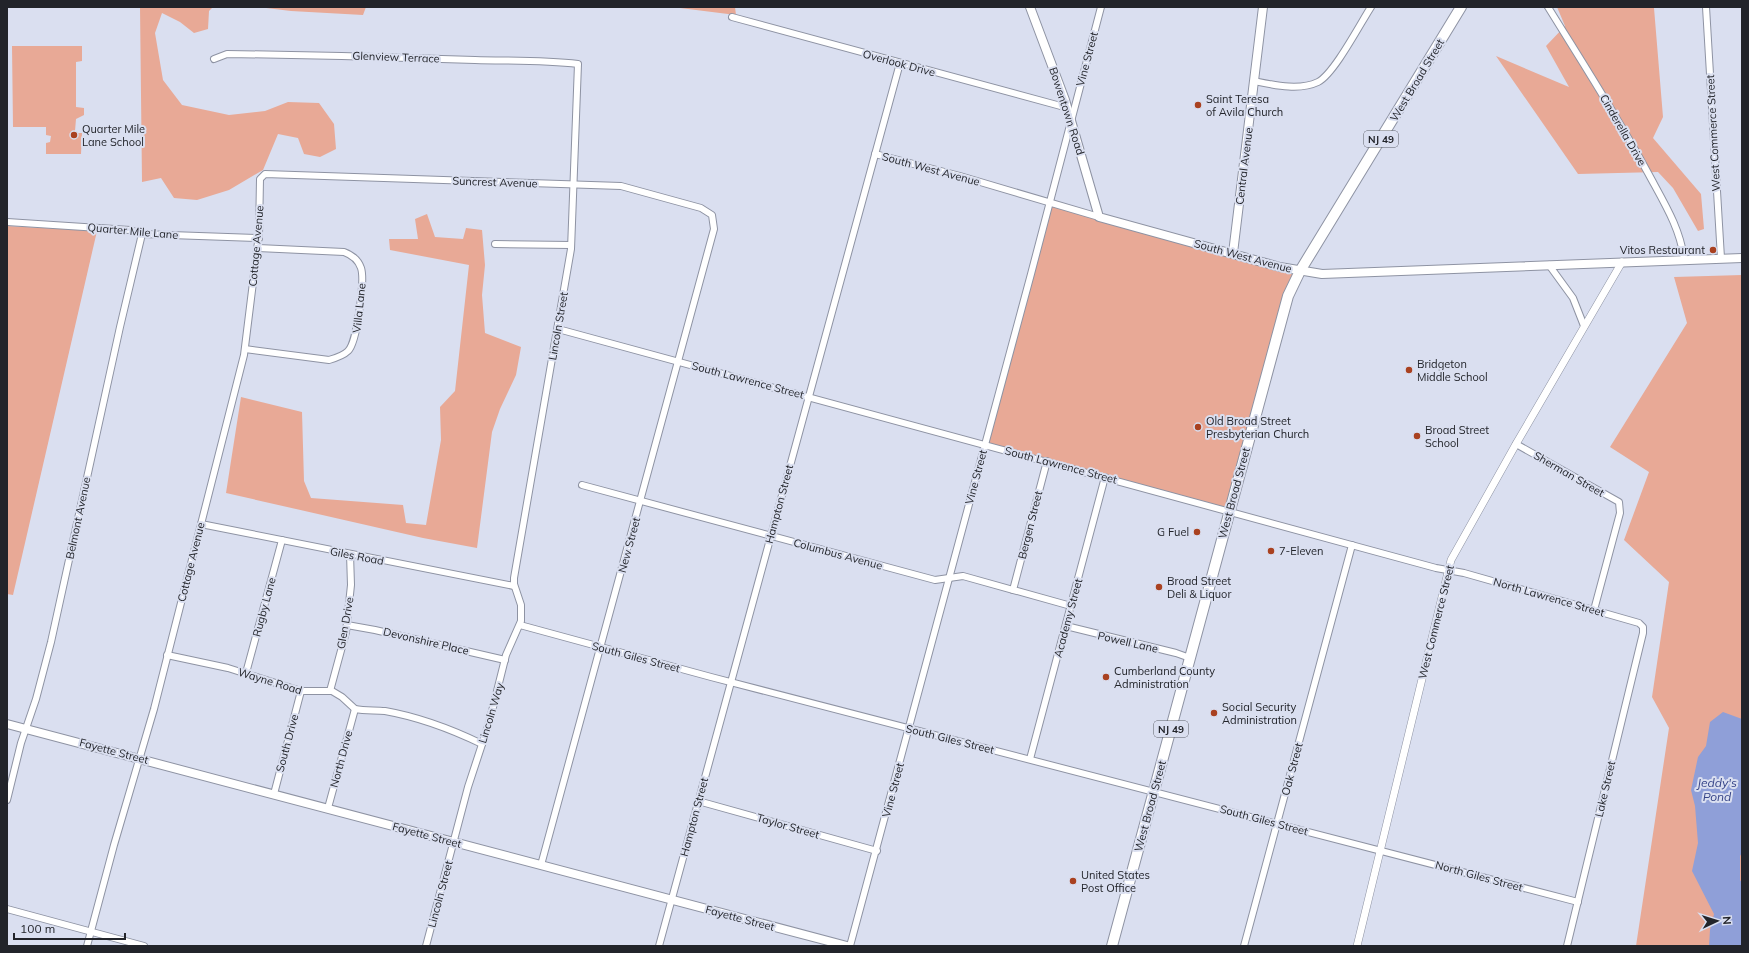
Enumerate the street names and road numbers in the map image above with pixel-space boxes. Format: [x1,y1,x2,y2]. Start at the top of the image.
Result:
street label: Vine Street [1073,30,1101,88]
street label: West Broad Street [1387,36,1447,124]
street label: Overlook Drive [861,47,937,79]
street label: Glenview Terrace [352,48,440,66]
street label: Bowentown Road [1046,65,1088,157]
street label: West Commerce Street [1703,74,1723,192]
street label: Cinderella Drive [1597,92,1649,168]
street label: Central Avenue [1232,127,1256,205]
road number: NJ 49 [1364,131,1398,147]
street label: South West Avenue [881,149,981,189]
street label: Suncrest Avenue [452,174,538,190]
street label: Cottage Avenue [245,205,267,287]
street label: Quarter Mile Lane [87,220,179,242]
street label: South West Avenue [1193,236,1293,276]
street label: Villa Lane [349,282,369,334]
street label: Lincoln Street [545,291,571,361]
street label: South Lawrence Street [690,358,806,402]
street label: South Lawrence Street [1003,443,1119,487]
street label: West Broad Street [1215,446,1253,540]
street label: Vine Street [962,448,990,506]
street label: Sherman Street [1531,448,1607,500]
street label: Hampton Street [762,463,796,545]
street label: Belmont Avenue [62,476,94,560]
street label: Bergen Street [1015,489,1045,561]
street label: New Street [615,516,643,574]
street label: Cottage Avenue [174,521,208,603]
street label: Columbus Avenue [792,535,884,573]
street label: Giles Road [329,544,385,568]
street label: West Commerce Street [1415,563,1457,680]
street label: North Lawrence Street [1492,574,1606,620]
street label: Rugby Lane [249,576,279,638]
street label: Academy Street [1051,577,1085,659]
street label: Glen Drive [334,596,356,650]
street label: Devonshire Place [382,624,470,658]
street label: Powell Lane [1096,628,1160,656]
street label: South Giles Street [590,639,682,676]
street label: Wayne Road [236,665,304,697]
street label: Lincoln Way [475,681,507,745]
street label: South Drive [273,713,301,773]
street label: South Giles Street [904,721,996,757]
road number: NJ 49 [1154,721,1188,737]
street label: North Drive [327,729,355,789]
street label: Fayette Street [78,735,150,767]
street label: Oak Street [1278,741,1306,797]
street label: West Broad Street [1131,759,1169,853]
street label: Lake Street [1592,759,1618,819]
street label: Vine Street [879,761,907,819]
street label: Hampton Street [677,776,711,858]
street label: South Giles Street [1218,802,1310,839]
street label: Taylor Street [755,810,821,842]
street label: Fayette Street [391,819,463,851]
street label: North Giles Street [1434,858,1524,894]
street label: Lincoln Street [424,859,456,929]
street label: Fayette Street [704,902,776,934]

